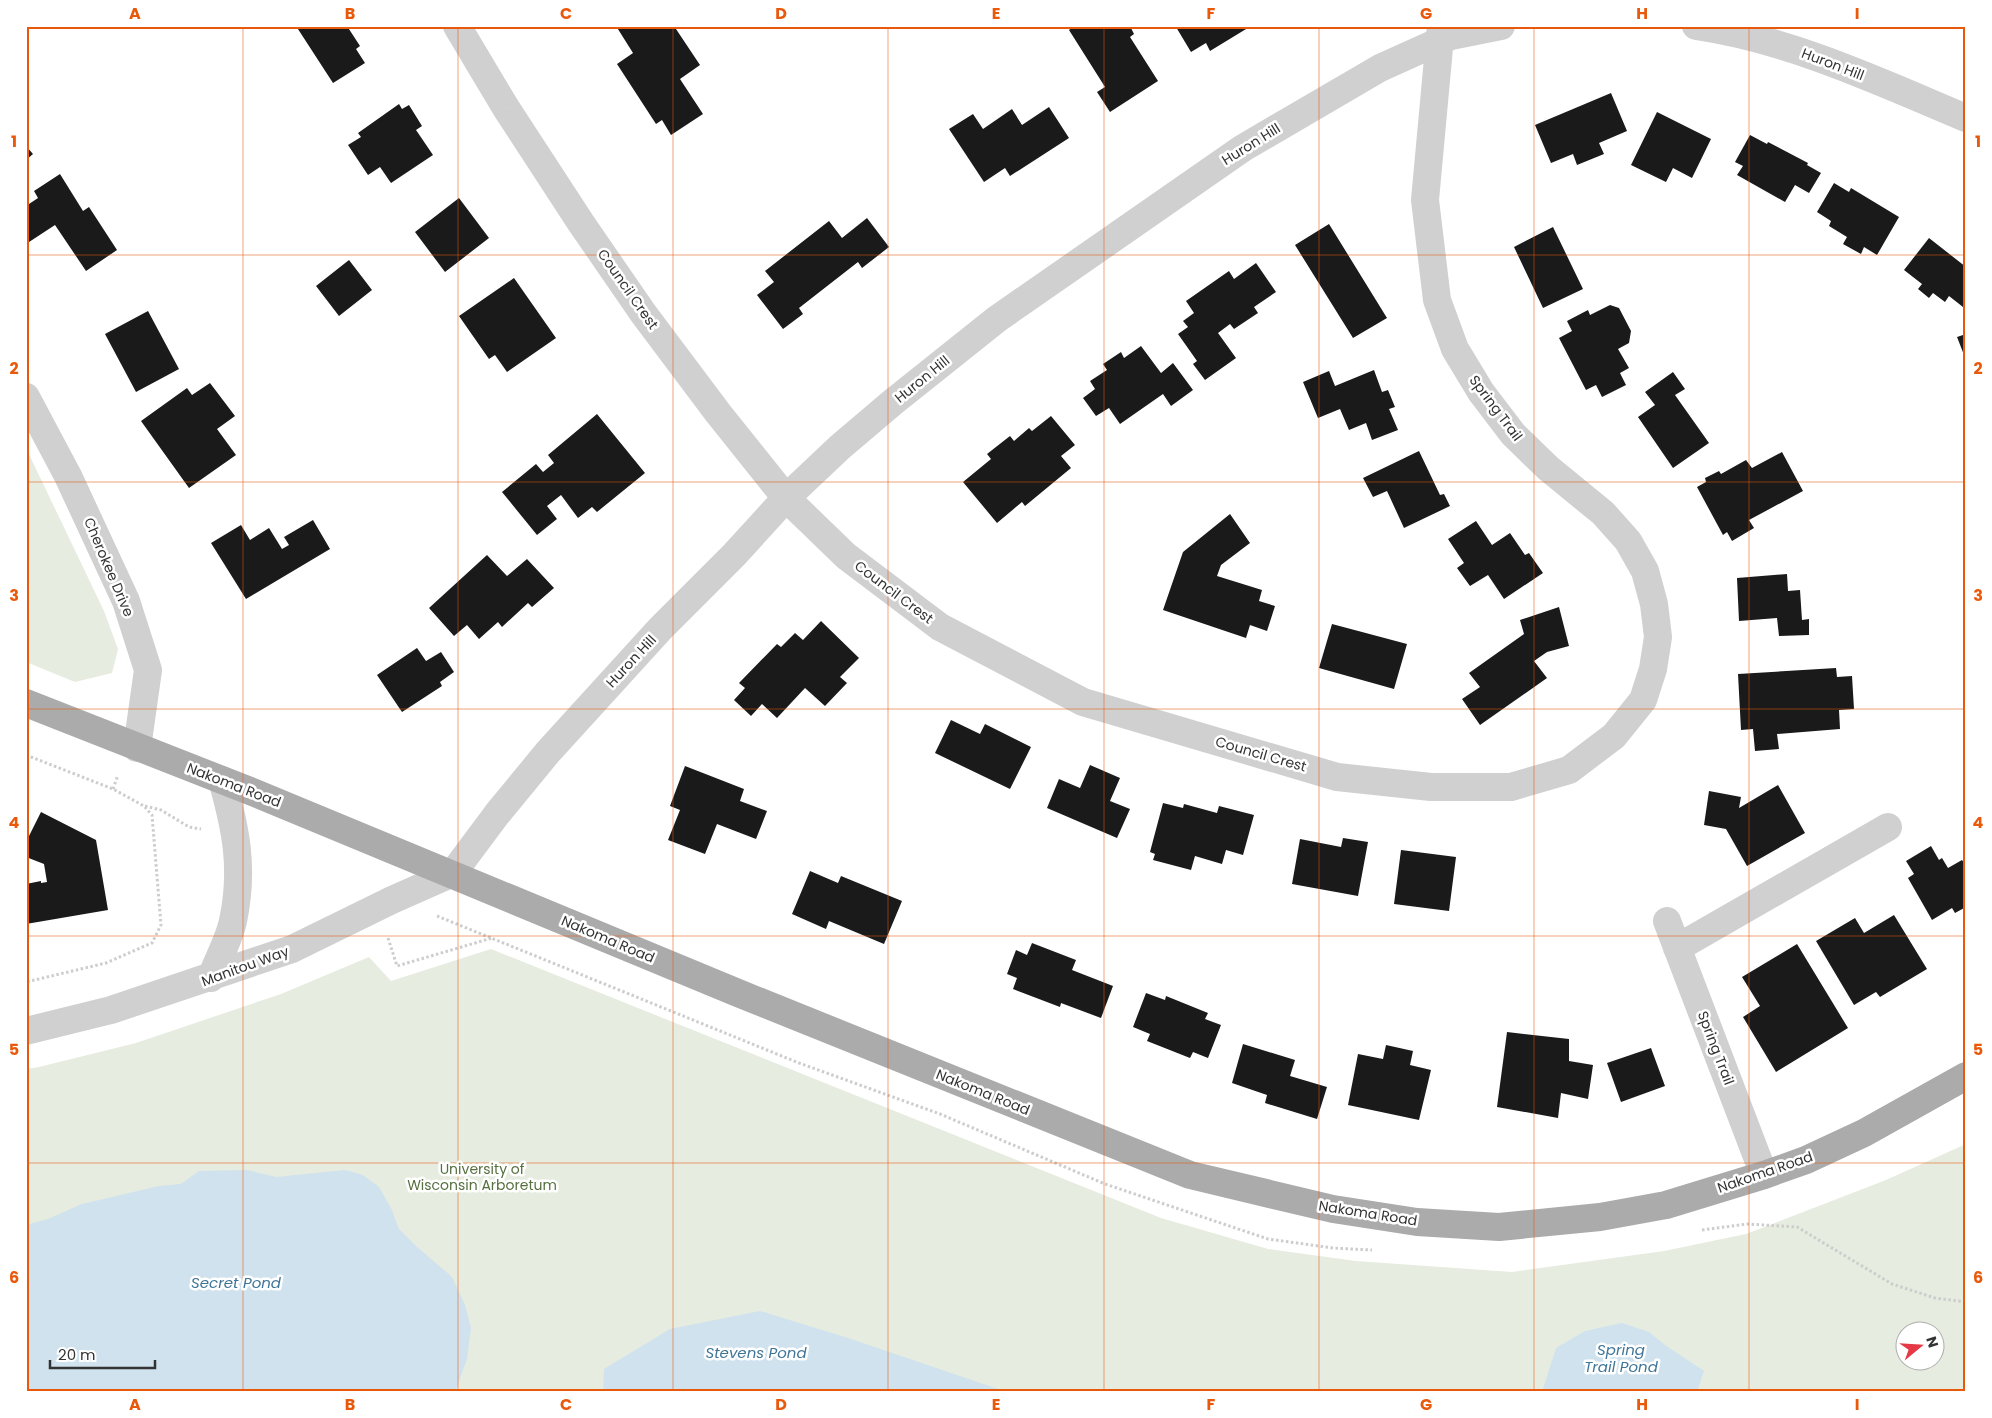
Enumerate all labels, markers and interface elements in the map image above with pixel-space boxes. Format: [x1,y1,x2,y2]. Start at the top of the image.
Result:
text: A [129,2,141,25]
text: B [345,2,355,25]
text: C [560,2,572,25]
text: D [775,2,787,25]
text: E [992,2,1000,25]
text: F [1207,2,1216,25]
text: G [1420,2,1432,25]
text: H [1636,2,1648,25]
text: I [1855,2,1859,25]
street label: Huron Hill [1799,43,1867,85]
street label: Huron Hill [1218,118,1284,170]
text: 1 [11,130,17,153]
text: 1 [1975,130,1981,153]
street label: Council Crest [593,245,663,333]
street label: Huron Hill [890,351,954,407]
text: 2 [9,357,19,380]
text: 2 [1973,357,1983,380]
street label: Spring Trail [1465,371,1527,445]
street label: Cherokee Drive [79,514,139,620]
street label: Council Crest [850,556,938,628]
text: 3 [9,584,19,607]
text: 3 [1973,584,1983,607]
street label: Huron Hill [601,630,661,692]
street label: Council Crest [1213,731,1309,777]
street label: Nakoma Road [184,758,284,812]
text: 4 [9,811,20,834]
text: 4 [1973,811,1984,834]
street label: Nakoma Road [558,910,658,968]
street label: Manitou Way [199,941,292,991]
street label: Spring Trail [1693,1008,1739,1088]
text: 5 [9,1038,19,1061]
text: 5 [1973,1038,1983,1061]
street label: Nakoma Road [933,1064,1033,1120]
street label: Nakoma Road [1715,1146,1815,1198]
park label: University of Wisconsin Arboretum [407,1159,557,1195]
street label: Nakoma Road [1317,1195,1419,1231]
text: 6 [9,1266,19,1289]
text: 6 [1973,1266,1983,1289]
water label: Secret Pond [191,1272,282,1293]
north arrow [1894,1320,1944,1370]
text: N [1921,1334,1944,1350]
scale bar [50,1338,155,1370]
water label: Spring Trail Pond [1584,1339,1659,1377]
water label: Stevens Pond [705,1342,807,1363]
text: 20 m [58,1344,96,1365]
text: A [129,1393,141,1416]
text: B [345,1393,355,1416]
text: C [560,1393,572,1416]
text: D [775,1393,787,1416]
text: E [992,1393,1000,1416]
text: F [1207,1393,1216,1416]
text: G [1420,1393,1432,1416]
text: H [1636,1393,1648,1416]
text: I [1855,1393,1859,1416]

